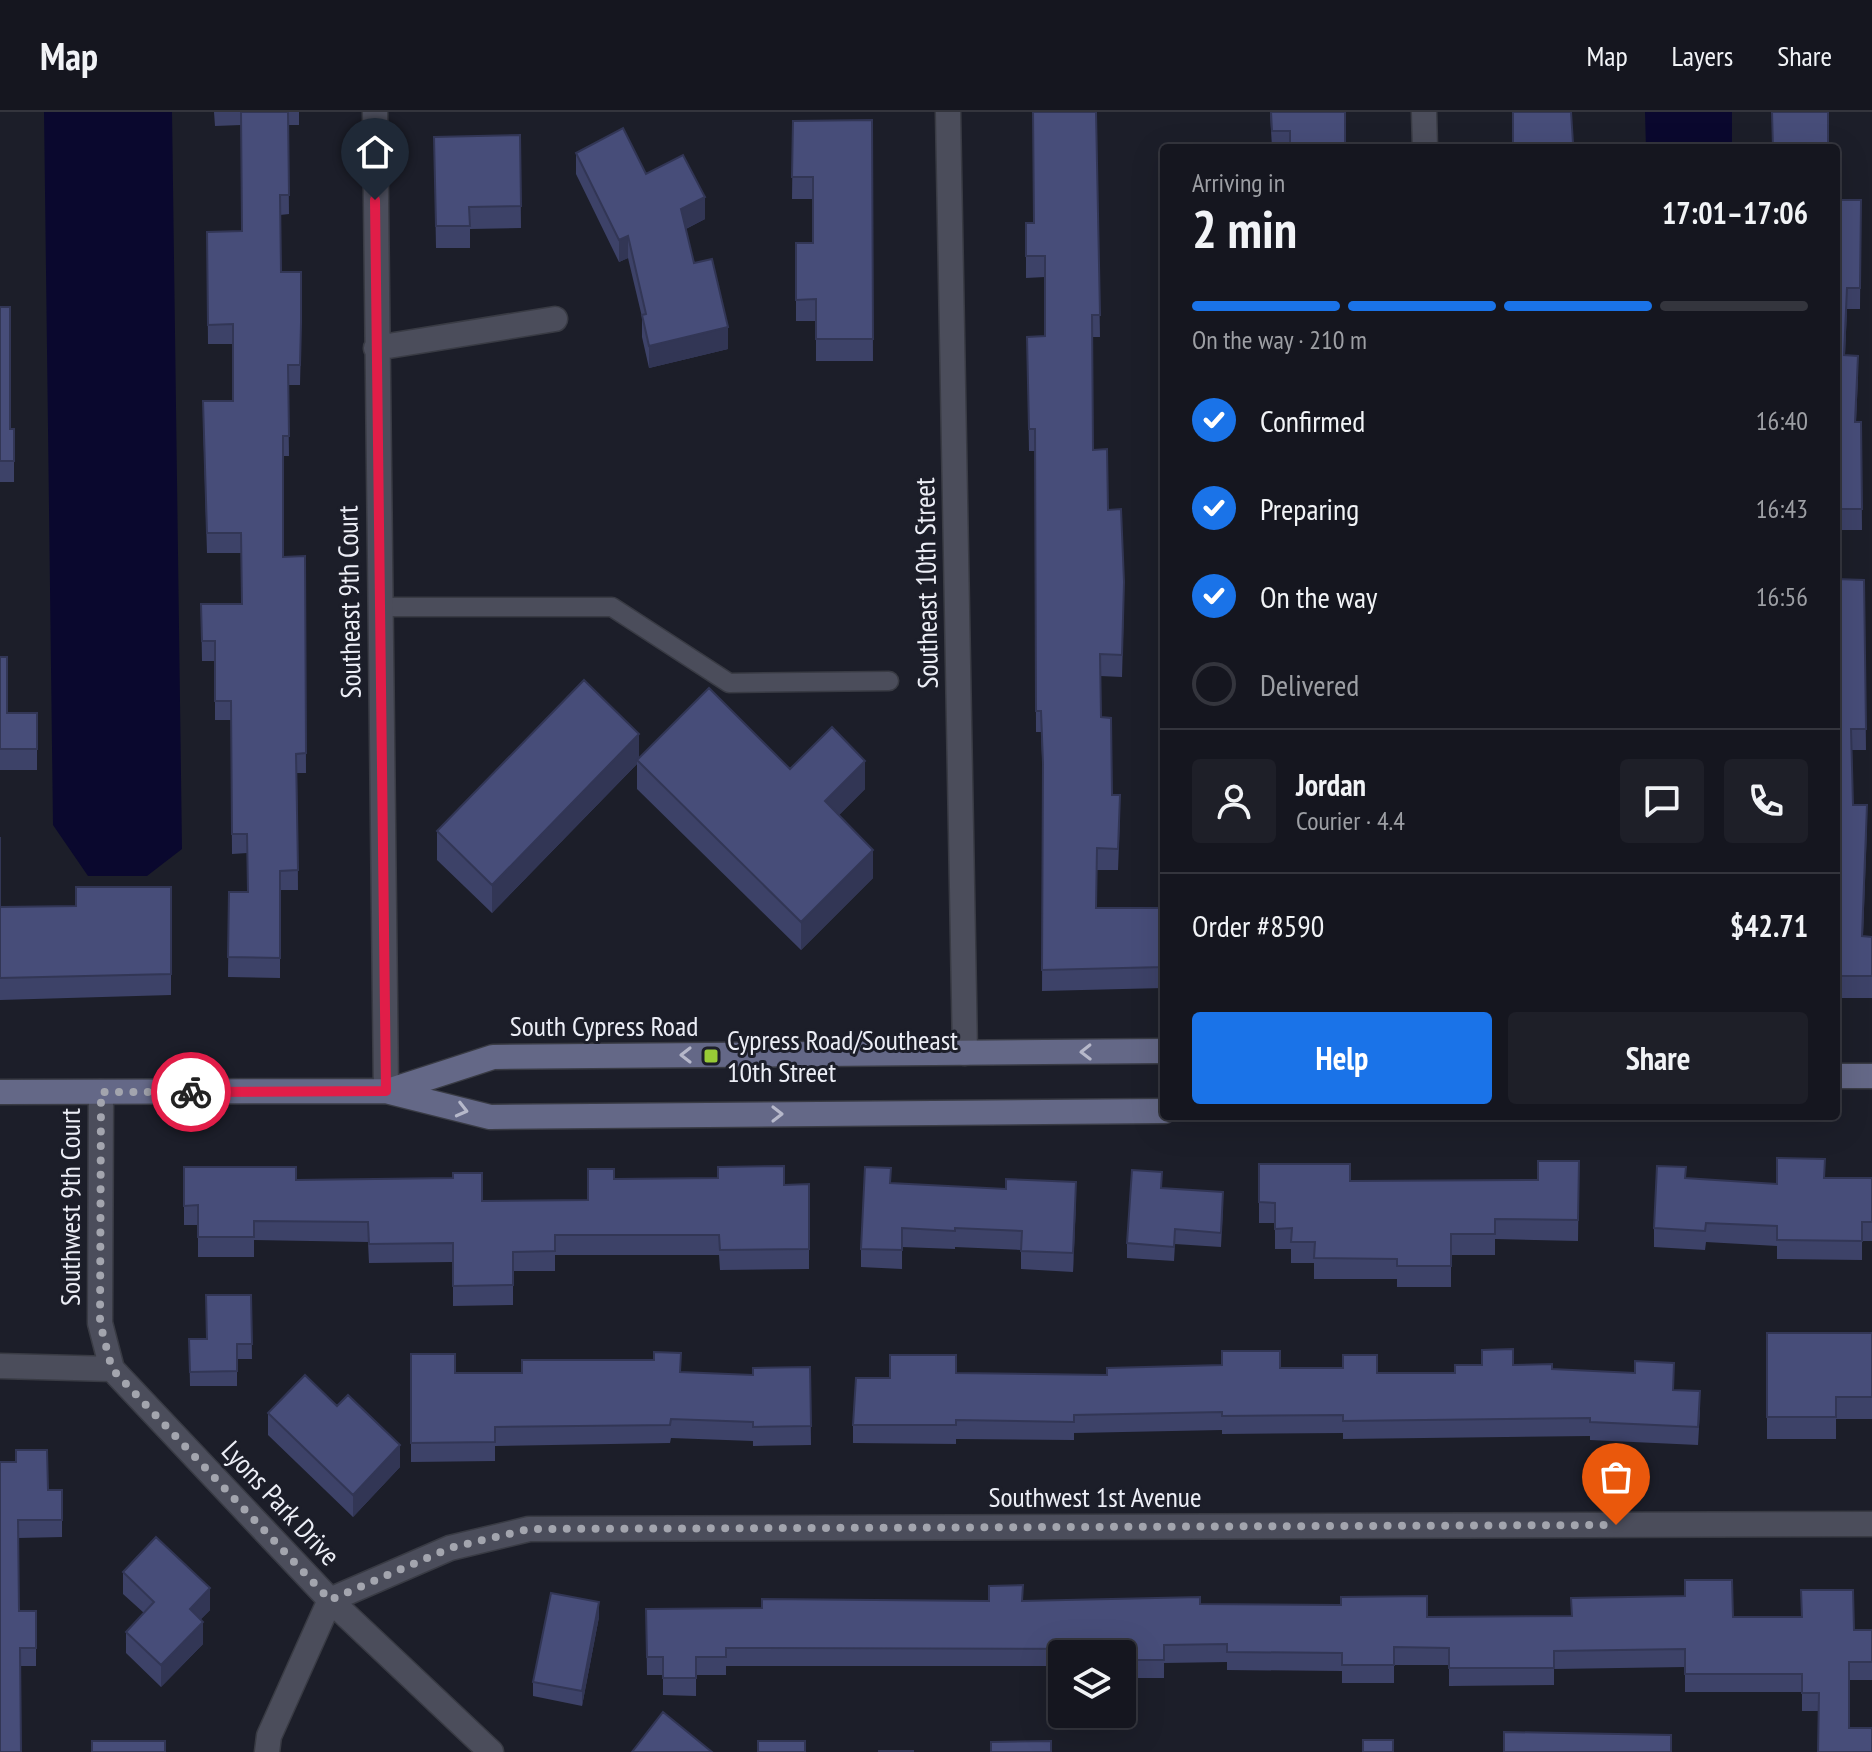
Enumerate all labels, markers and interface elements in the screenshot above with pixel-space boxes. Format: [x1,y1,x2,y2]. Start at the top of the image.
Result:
text: Map [40,31,98,80]
text: Map [1586,37,1628,74]
text: Layers [1672,37,1733,74]
text: Share [1777,37,1832,74]
pin [341,118,409,200]
icon: home [353,130,397,174]
text: Arriving in [1192,166,1285,199]
text: 17:01–17:06 [1662,193,1808,232]
text: 2 min [1192,195,1297,262]
text: On the way · 210 m [1192,323,1367,356]
icon: check [1192,398,1236,442]
text: Confirmed [1260,401,1365,440]
text: 16:40 [1756,404,1808,437]
street label: Southeast 10th Street [905,477,946,689]
icon: check [1192,486,1236,530]
text: Preparing [1260,489,1359,528]
text: 16:43 [1756,492,1808,525]
street label: Southeast 9th Court [328,505,369,699]
icon: check [1192,574,1236,618]
text: On the way [1260,577,1377,616]
text: 16:56 [1756,580,1808,613]
text: Delivered [1260,665,1359,704]
button: person [1192,759,1276,843]
button: chat [1620,759,1704,843]
button: phone [1724,759,1808,843]
text: Jordan [1296,765,1366,804]
text: Courier · 4.4 [1296,804,1405,837]
text: Order #8590 [1192,906,1324,945]
text: $42.71 [1730,906,1808,945]
street label: South Cypress Road [510,1007,698,1044]
button: Help [1192,1012,1492,1104]
button: Share [1508,1012,1808,1104]
place label: Cypress Road/Southeast 10th Street [727,1021,958,1090]
one-way arrow [1079,1043,1092,1061]
one-way arrow [679,1046,692,1064]
marker: Cypress Road/Southeast 10th Street [702,1047,720,1065]
courier [151,1052,231,1132]
icon: bike [169,1070,213,1114]
one-way arrow [454,1100,468,1117]
one-way arrow [771,1105,784,1123]
street label: Southwest 9th Court [51,1108,88,1306]
street label: Lyons Park Drive [214,1432,349,1573]
pin [1582,1443,1650,1525]
icon: bag [1594,1455,1638,1499]
street label: Southwest 1st Avenue [989,1478,1201,1515]
map controls [1048,1640,1136,1728]
button: layers [1048,1640,1136,1728]

